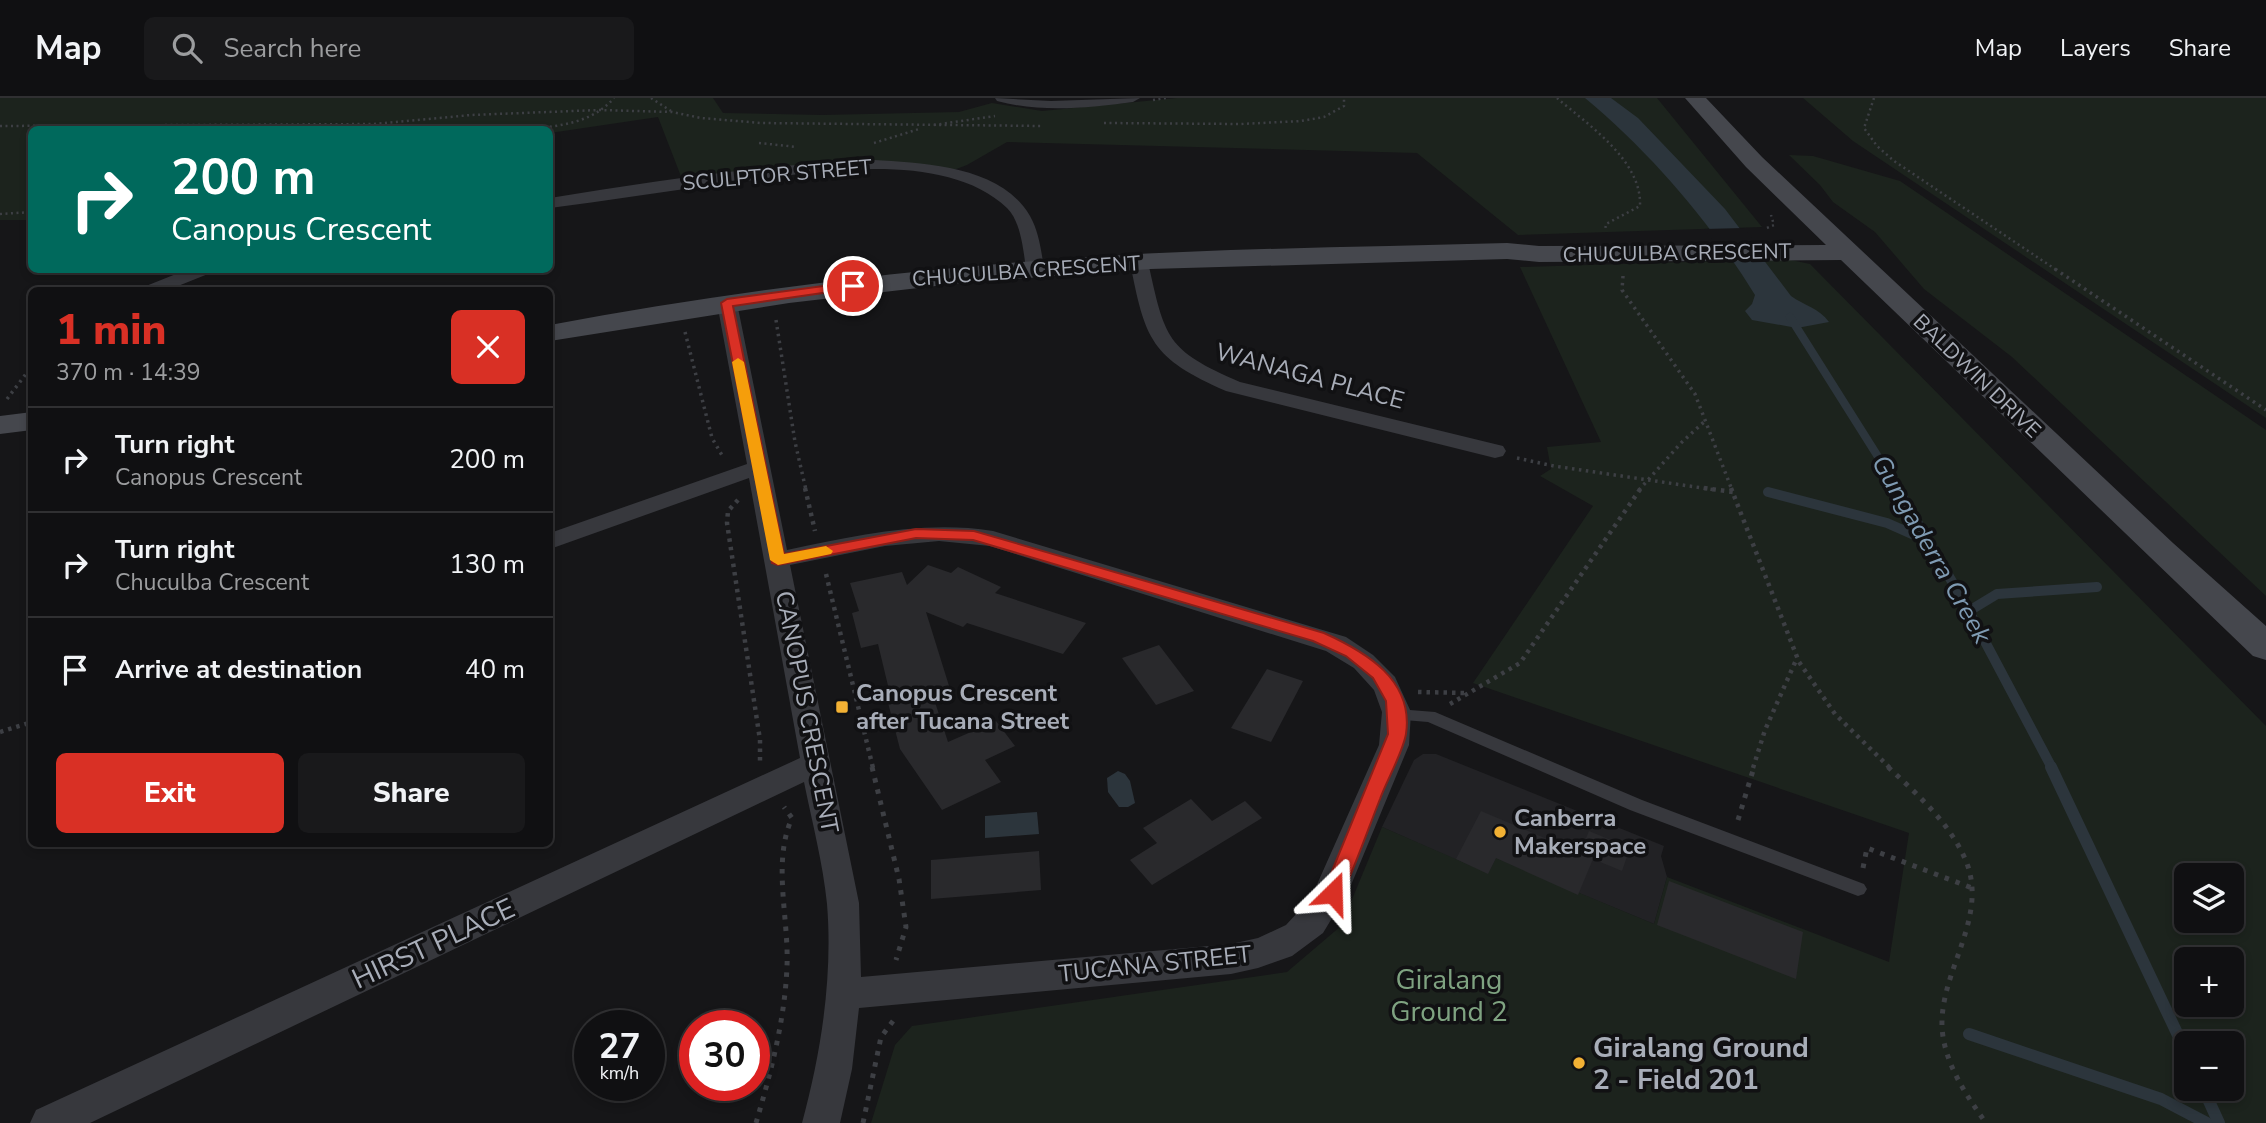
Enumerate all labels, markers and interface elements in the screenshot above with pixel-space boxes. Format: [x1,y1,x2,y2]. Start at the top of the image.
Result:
search box [144,17,634,80]
text: Map [35,26,102,71]
icon: search [168,29,206,67]
text: Search here [224,31,361,66]
text: Map [1975,32,2022,64]
text: Layers [2060,32,2131,64]
text: Share [2169,32,2231,64]
text: 200 m [171,144,315,211]
street label: SCULPTOR STREET [681,153,873,197]
icon: right [56,154,147,245]
text: Canopus Crescent [171,208,431,251]
street label: CHUCULBA CRESCENT [1562,237,1792,269]
street label: CHUCULBA CRESCENT [911,249,1141,293]
pin [823,256,883,316]
icon: arrive [834,267,872,305]
text: 1 min [56,302,166,359]
street label: BALDWIN DRIVE [1907,308,2047,444]
button: close [451,310,525,384]
street label: WANAGA PLACE [1212,335,1408,417]
text: 370 m · 14:39 [56,357,201,388]
text: Turn right [115,427,234,462]
icon: right [56,441,94,479]
text: 200 m [449,442,525,477]
water label: Gungaderra Creek [1863,448,2000,651]
text: Canopus Crescent [115,462,302,493]
text: Turn right [115,532,234,567]
icon: right [56,546,94,584]
text: 130 m [449,547,525,582]
text: Chuculba Crescent [115,567,309,598]
street label: CANOPUS CRESCENT [768,588,846,836]
icon: arrive [56,651,94,689]
text: Arrive at destination [115,652,362,687]
text: 40 m [465,652,525,687]
place label: Canopus Crescent after Tucana Street [856,677,1070,737]
marker: Canopus Crescent after Tucana Street [834,699,850,715]
button: Exit [56,753,284,833]
button: Share [298,753,525,833]
place label: Canberra Makerspace [1514,802,1646,862]
marker: Canberra Makerspace [1492,824,1508,840]
position arrow [1296,856,1370,930]
map controls [2174,863,2244,1101]
button: layers [2174,863,2244,933]
street label: HIRST PLACE [346,890,521,998]
street label: TUCANA STREET [1057,938,1253,990]
button: + [2174,947,2244,1017]
park label: Giralang Ground 2 [1390,961,1508,1031]
speed limit sign: 30 [679,1010,770,1101]
text: 27 [598,1023,641,1070]
place label: Giralang Ground 2 - Field 201 [1593,1029,1809,1099]
button: − [2174,1031,2244,1101]
marker: Giralang Ground 2 - Field 201 [1571,1055,1587,1071]
text: km/h [600,1061,639,1085]

